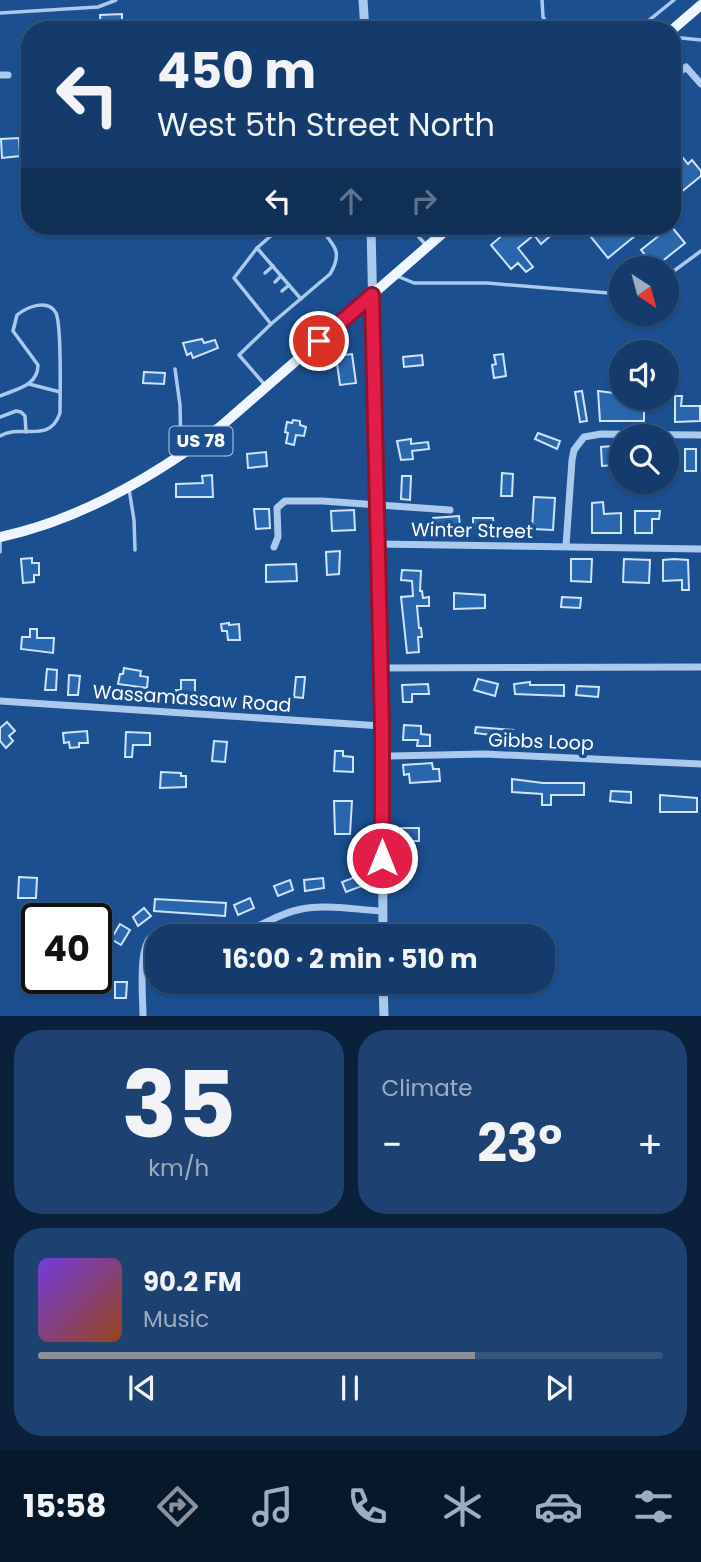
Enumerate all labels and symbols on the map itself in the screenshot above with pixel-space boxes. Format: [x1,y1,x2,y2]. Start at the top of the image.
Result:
north arrow [609,256,679,326]
pin [289,311,349,371]
road number: US 78 [170,426,232,456]
street label: Winter Street [411,516,533,545]
street label: Wassamassaw Road [92,678,292,719]
street label: Gibbs Loop [488,726,594,757]
position arrow [345,821,419,895]
speed limit sign: 40 [21,903,112,994]

